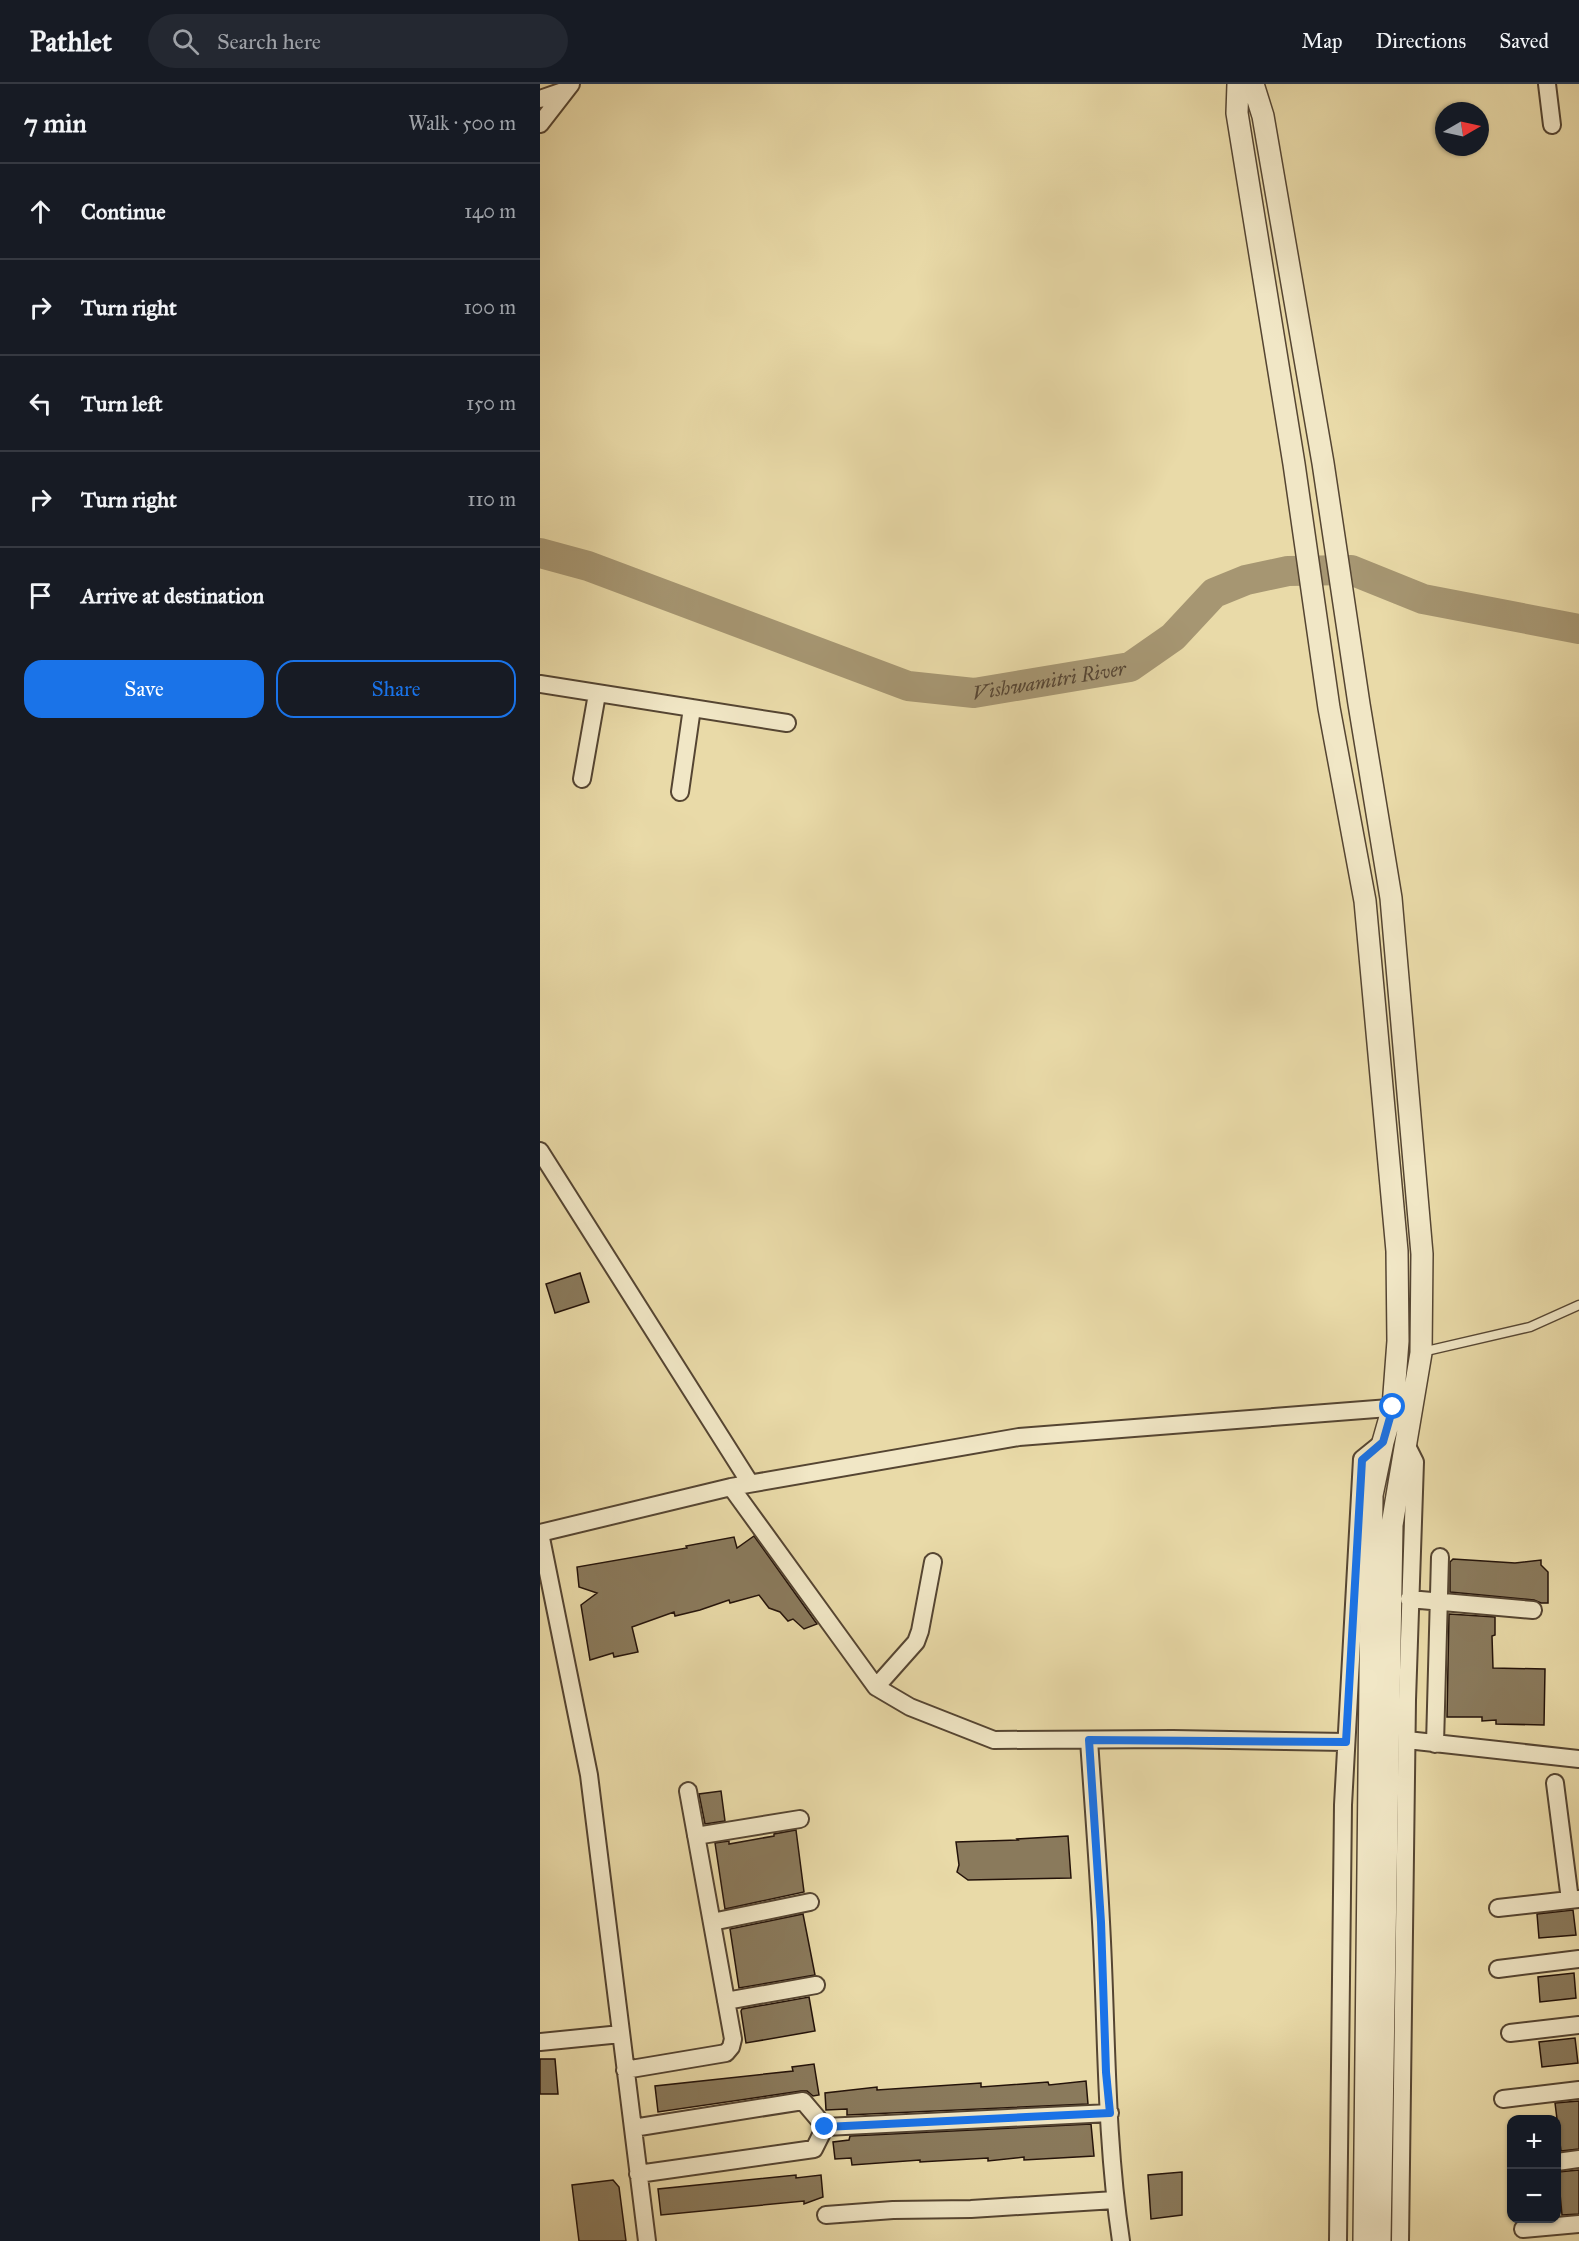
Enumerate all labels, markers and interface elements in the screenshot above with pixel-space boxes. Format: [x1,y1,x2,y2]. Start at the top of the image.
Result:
search box [148,14,568,68]
text: Pathlet [30,24,112,59]
icon: search [169,25,202,58]
text: Search here [217,28,321,55]
text: Map [1302,28,1343,54]
text: Directions [1376,28,1466,54]
text: Saved [1499,28,1549,54]
north arrow [1435,102,1489,156]
text: 7 min [24,107,87,139]
text: Walk · 500 m [408,111,516,135]
icon: ahead [24,195,57,228]
text: Continue [81,198,166,225]
text: 140 m [464,199,516,223]
icon: right [24,291,57,324]
text: Turn right [81,294,177,321]
text: 100 m [464,295,516,319]
icon: left [24,387,57,420]
text: Turn left [81,390,163,417]
text: 150 m [466,391,516,415]
icon: right [24,483,57,516]
text: Turn right [81,486,177,513]
text: 110 m [468,487,516,511]
icon: arrive [24,579,57,612]
text: Arrive at destination [81,582,264,609]
water label: Vishwamitri River [971,656,1129,705]
button: Save [24,660,264,718]
button: Share [276,660,516,718]
route start [1379,1393,1405,1419]
route end [811,2113,837,2139]
map controls [1507,2115,1561,2223]
button: + [1507,2115,1561,2169]
button: − [1507,2169,1561,2223]

